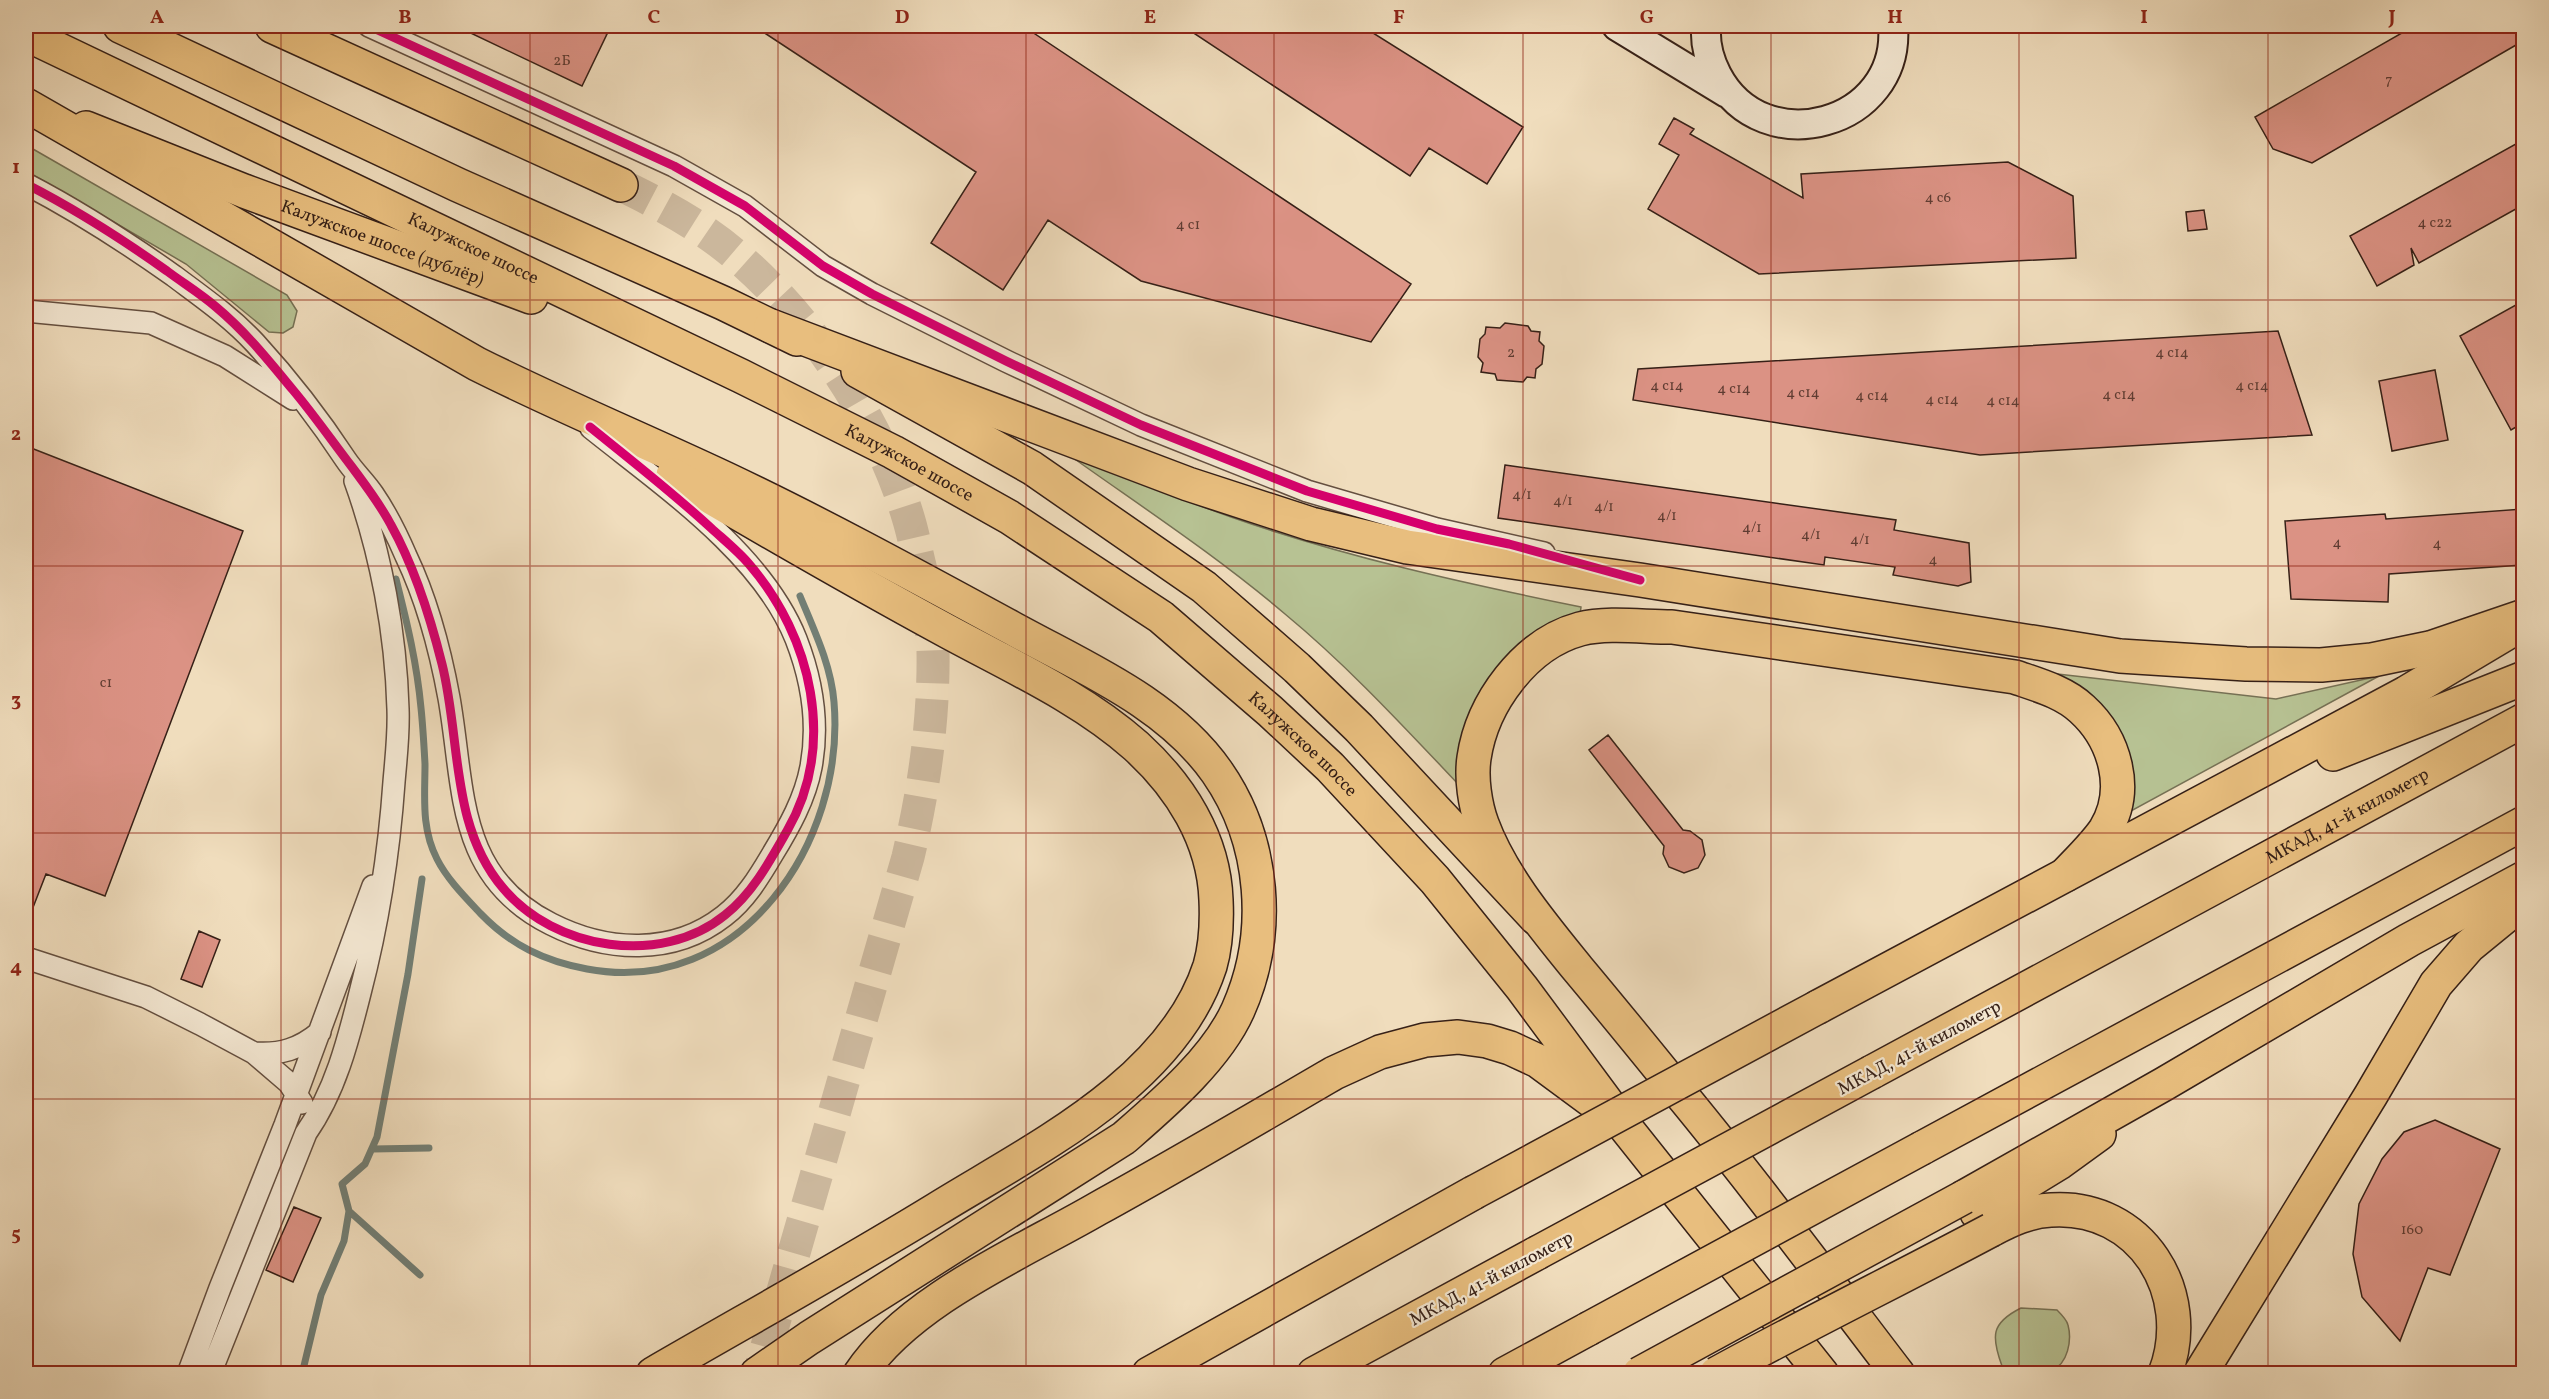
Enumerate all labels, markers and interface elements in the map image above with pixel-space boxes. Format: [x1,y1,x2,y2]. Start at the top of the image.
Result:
text: A [150,4,164,32]
text: B [398,4,412,32]
text: C [648,4,661,32]
text: D [895,4,909,32]
text: E [1144,4,1156,32]
text: F [1393,4,1405,32]
text: G [1640,4,1654,32]
text: H [1887,4,1903,32]
text: I [2140,4,2148,32]
text: J [2387,4,2396,32]
house number: 2Б [553,51,571,72]
house number: 7 [2385,70,2393,91]
text: 1 [12,154,20,182]
house number: 4 с6 [1925,188,1951,209]
street label: Калужское шоссе (дублёр) [277,195,487,289]
street label: Калужское шоссе [404,209,542,289]
house number: 4 с22 [2418,213,2452,234]
house number: 4 с1 [1176,215,1200,236]
house number: 2 [1507,343,1515,364]
house number: 4 с14 [2155,343,2189,364]
house number: 4 c14 [1650,376,1684,397]
house number: 4 c14 [2235,376,2269,397]
house number: 4 c14 [1717,379,1751,400]
house number: 4 c14 [1786,383,1820,404]
house number: 4 c14 [2102,385,2136,406]
house number: 4 c14 [1855,386,1889,407]
house number: 4 c14 [1925,390,1959,411]
house number: 4 c14 [1986,391,2020,412]
street label: Калужское шоссе [840,419,978,509]
text: 2 [11,421,21,449]
house number: 4/1 [1512,485,1532,506]
house number: 4/1 [1553,491,1573,512]
house number: 4/1 [1594,497,1614,518]
house number: 4/1 [1657,506,1677,527]
house number: 4/1 [1742,518,1762,539]
house number: 4/1 [1801,525,1821,546]
house number: 4/1 [1850,530,1870,551]
house number: 4 [2333,533,2342,554]
house number: 4 [2433,534,2442,555]
house number: 4 [1929,550,1938,571]
house number: с1 [100,673,112,694]
street label: Калужское шоссе [1242,686,1363,803]
text: 3 [11,687,21,715]
street label: МКАД, 41-й километр [2262,763,2434,871]
text: 4 [10,954,22,982]
street label: МКАД, 41-й километр [1833,995,2006,1102]
house number: 160 [2401,1220,2423,1241]
text: 5 [11,1221,21,1249]
street label: МКАД, 41-й километр [1405,1226,1578,1333]

